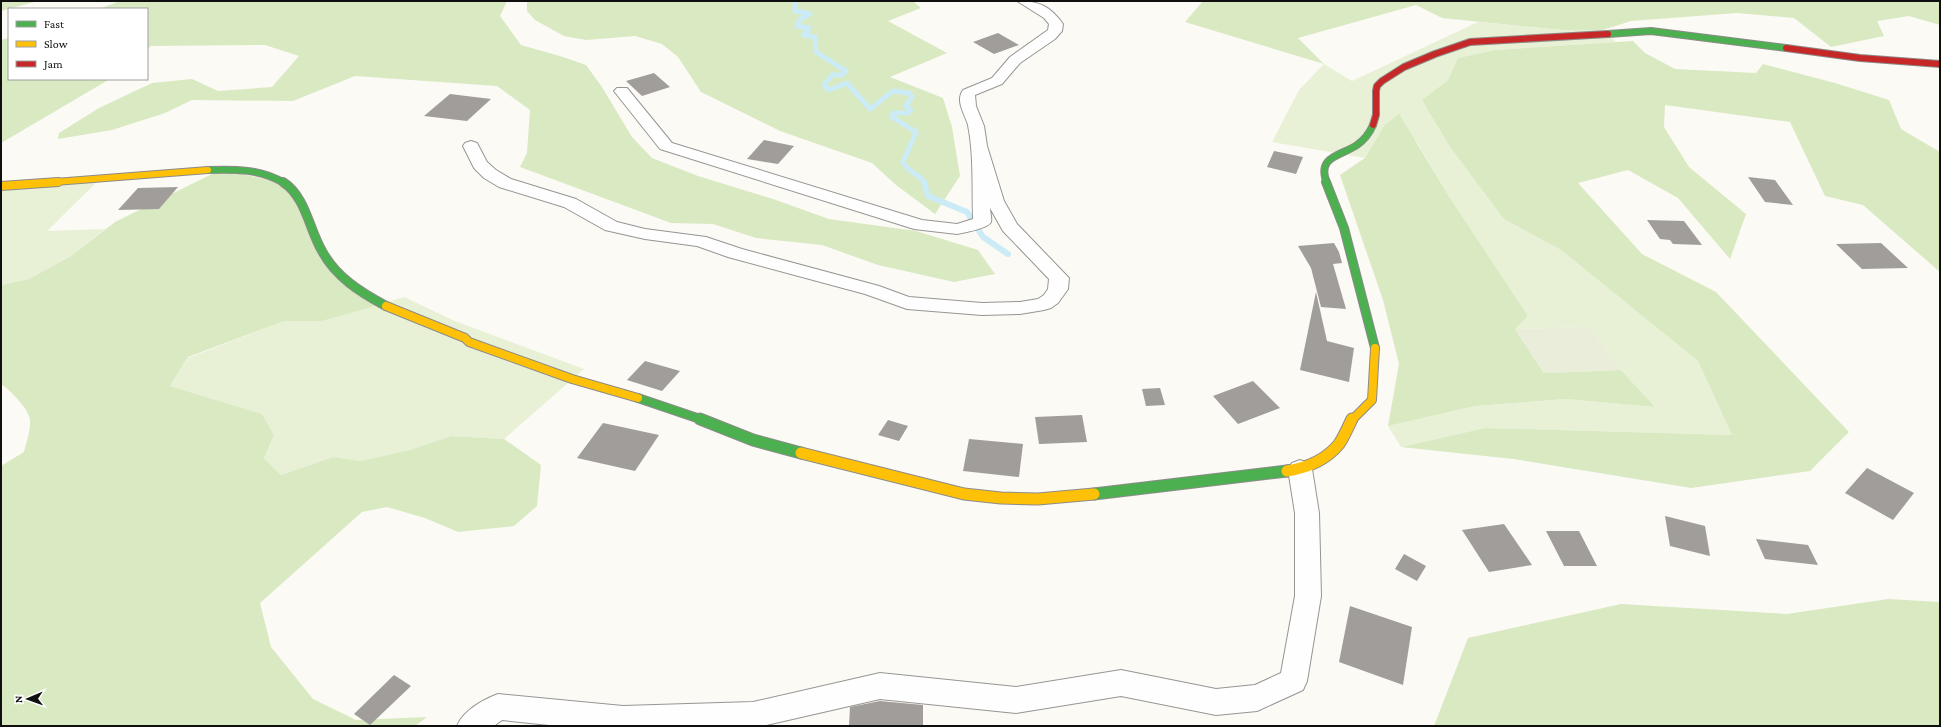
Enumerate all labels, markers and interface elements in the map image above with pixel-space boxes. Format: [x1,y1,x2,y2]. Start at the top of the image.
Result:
legend [8,8,148,80]
text: Fast [44,17,65,31]
text: Slow [44,37,68,51]
text: Jam [43,57,63,71]
north arrow [8,679,48,719]
text: N [12,695,24,703]

